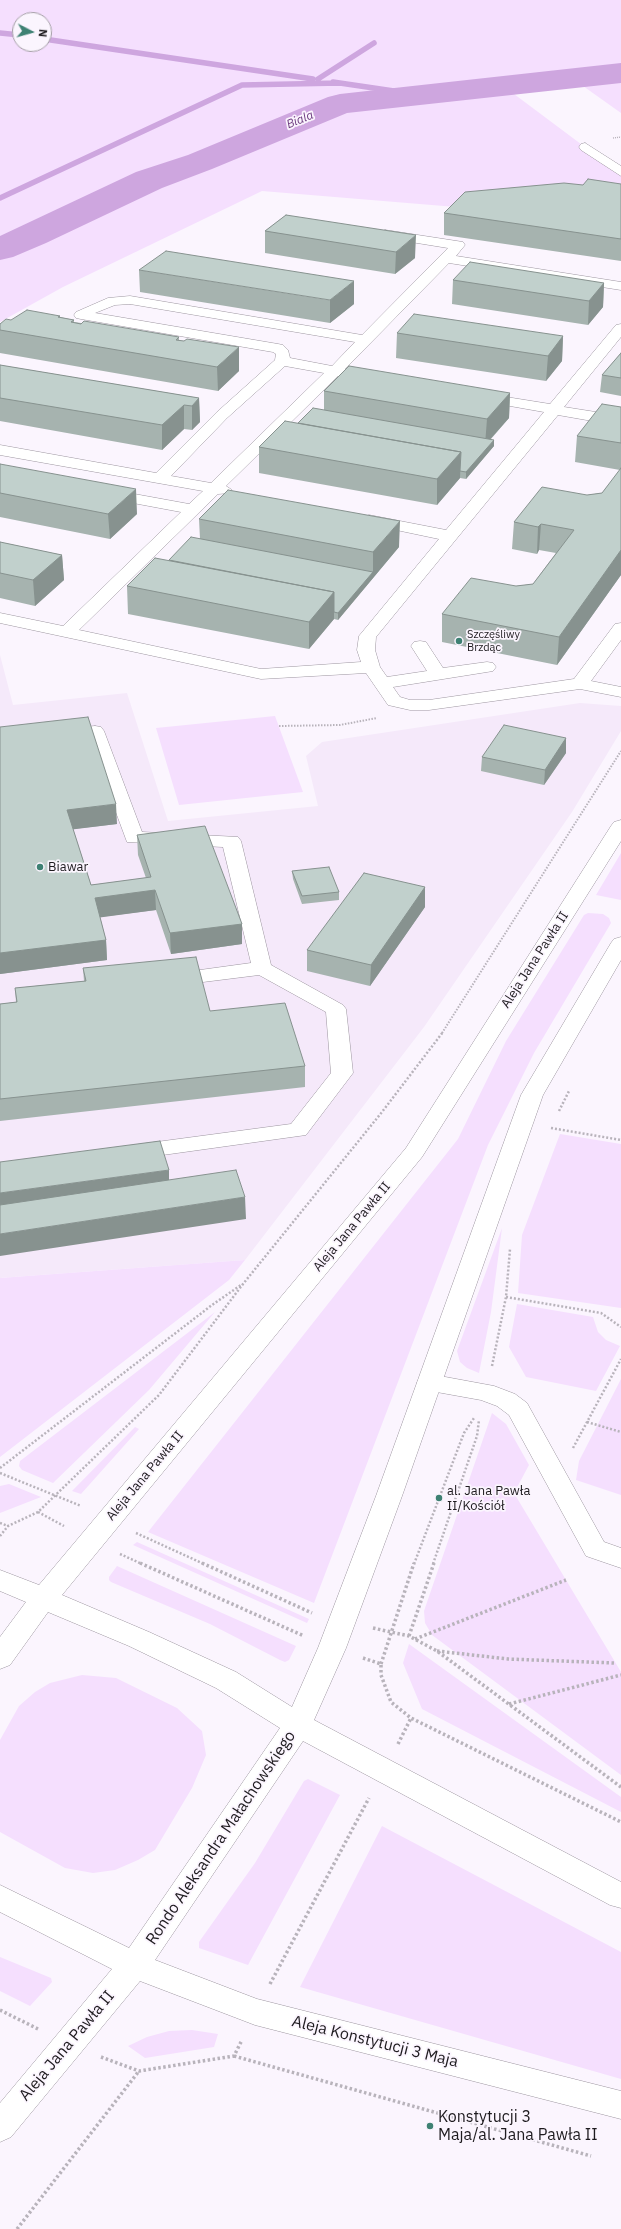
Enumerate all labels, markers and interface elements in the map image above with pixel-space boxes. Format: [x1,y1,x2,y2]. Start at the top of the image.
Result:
north arrow [12,12,52,52]
text: N [36,28,50,38]
water label: Biala [284,108,316,132]
place label: Szczęśliwy Brzdąc [467,628,520,654]
marker: Szczęśliwy Brzdąc [454,636,464,646]
place label: Biawar [48,859,88,875]
marker: Biawar [35,862,45,872]
street label: Aleja Jana Pawła II [498,909,572,1011]
street label: Aleja Jana Pawła II [310,1179,394,1275]
street label: Aleja Jana Pawła II [103,1428,187,1524]
place label: al. Jana Pawła II/Kościół [447,1483,530,1514]
marker: al. Jana Pawła II/Kościół [434,1493,444,1503]
street label: Rondo Aleksandra Małachowskiego [142,1727,300,1949]
street label: Aleja Jana Pawła II [15,1987,119,2105]
street label: Aleja Konstytucji 3 Maja [290,2012,460,2072]
place label: Konstytucji 3 Maja/al. Jana Pawła II [438,2107,598,2145]
marker: Konstytucji 3 Maja/al. Jana Pawła II [425,2121,435,2131]

